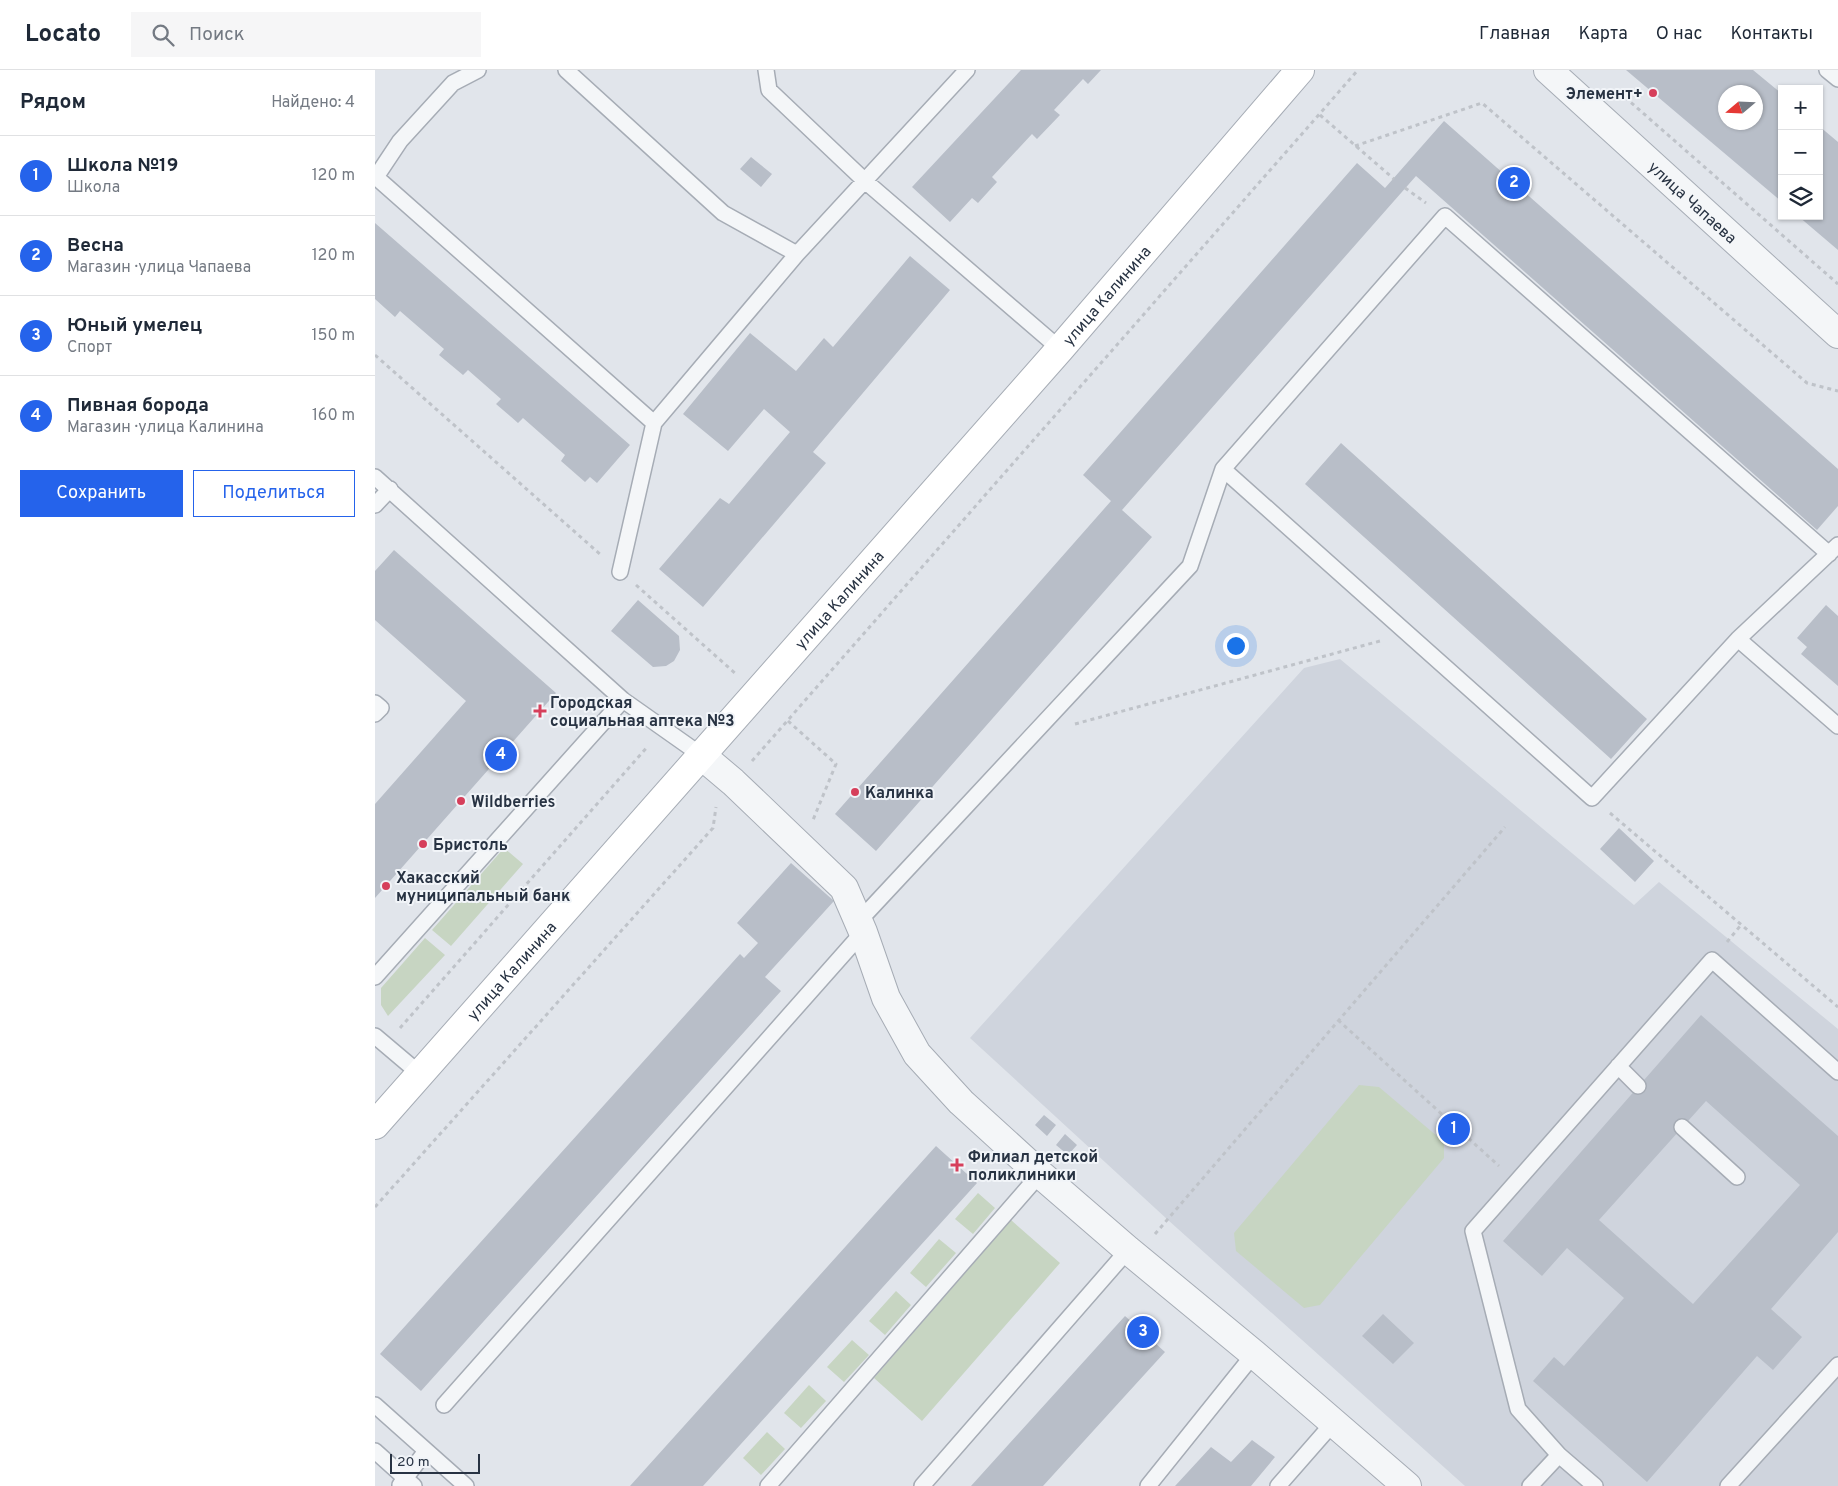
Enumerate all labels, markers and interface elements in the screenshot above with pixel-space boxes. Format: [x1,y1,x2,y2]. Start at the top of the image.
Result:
search box [131,12,481,57]
text: Locato [25,20,101,50]
icon: search [149,21,177,49]
text: Поиск [189,23,245,47]
text: Главная [1479,23,1550,46]
text: Карта [1578,23,1628,46]
text: О нас [1656,23,1702,46]
text: Контакты [1730,23,1813,46]
place label: Элемент+ [1566,85,1643,105]
north arrow [1718,85,1763,130]
map controls [1778,85,1823,220]
button: + [1778,85,1823,130]
marker: Элемент+ [1647,87,1659,99]
text: Рядом [20,89,86,116]
text: Найдено: 4 [271,93,355,113]
button: − [1778,130,1823,175]
text: Школа №19 [67,154,178,178]
street label: улица Чапаева [1643,158,1740,249]
pin: 2 [1498,164,1530,202]
text: 1 [33,166,39,186]
text: 120 m [312,166,355,186]
button: layers [1778,175,1823,220]
text: Школа [67,178,120,198]
text: Весна [67,234,124,258]
street label: улица Калинина [1059,243,1156,351]
text: 2 [31,246,41,266]
text: 120 m [312,246,355,266]
text: Магазин · улица Чапаева [67,258,251,278]
text: Юный умелец [67,314,202,338]
text: 3 [31,326,41,346]
text: 150 m [312,326,355,346]
text: Спорт [67,338,112,358]
text: Пивная борода [67,394,209,418]
text: 4 [31,406,41,426]
text: 160 m [312,406,355,426]
text: Магазин · улица Калинина [67,418,264,438]
button: Сохранить [20,470,183,517]
button: Поделиться [193,470,355,517]
street label: улица Калинина [791,547,889,654]
your location [1223,633,1249,659]
place label: Городская социальная аптека №3 [550,694,735,732]
marker: Городская социальная аптека №3 [534,705,546,717]
pin: 4 [485,736,517,774]
place label: Калинка [865,784,934,804]
marker: Калинка [849,786,861,798]
place label: Wildberries [471,793,556,813]
marker: Wildberries [455,795,467,807]
place label: Бристоль [433,836,508,856]
marker: Бристоль [417,838,429,850]
place label: Хакасский муниципальный банк [396,869,570,907]
marker: Хакасский муниципальный банк [380,880,392,892]
street label: улица Калинина [464,918,562,1025]
pin: 1 [1438,1110,1470,1148]
place label: Филиал детской поликлиники [968,1148,1098,1186]
marker: Филиал детской поликлиники [950,1158,964,1172]
pin: 3 [1127,1313,1159,1351]
scale bar [390,1451,480,1474]
text: 20 m [397,1454,430,1471]

